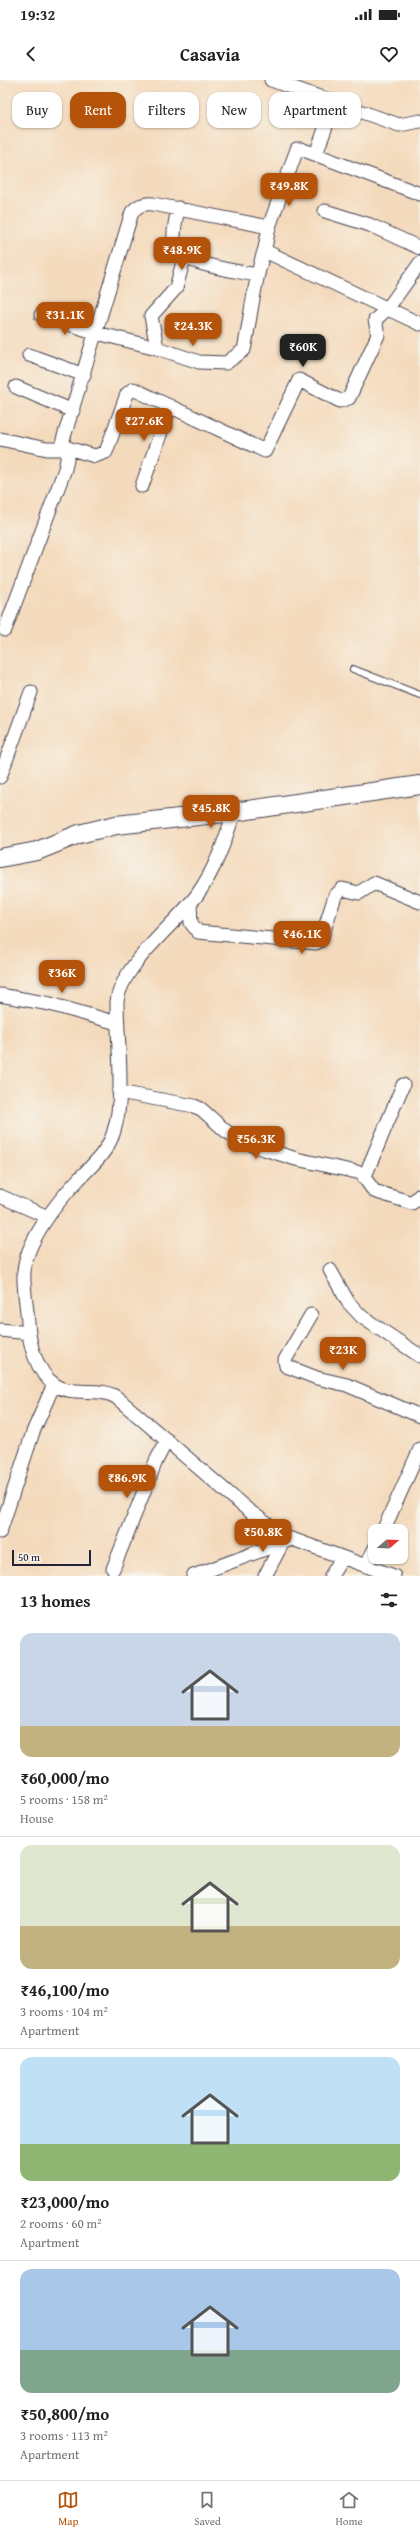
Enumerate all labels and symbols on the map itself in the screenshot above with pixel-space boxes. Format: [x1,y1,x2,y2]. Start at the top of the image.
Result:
pin: ₹49.8K [256,173,322,207]
pin: ₹48.9K [149,237,215,271]
pin: ₹31.1K [32,302,98,336]
pin: ₹24.3K [160,313,226,347]
pin: ₹60K [279,334,327,368]
pin: ₹27.6K [111,408,177,442]
pin: ₹45.8K [178,795,244,829]
pin: ₹46.1K [269,921,335,955]
pin: ₹36K [38,960,86,994]
pin: ₹56.3K [223,1126,289,1160]
pin: ₹23K [319,1337,367,1371]
pin: ₹86.9K [94,1465,160,1499]
pin: ₹50.8K [230,1519,296,1553]
north arrow [368,1524,408,1564]
scale bar [12,1548,91,1567]

